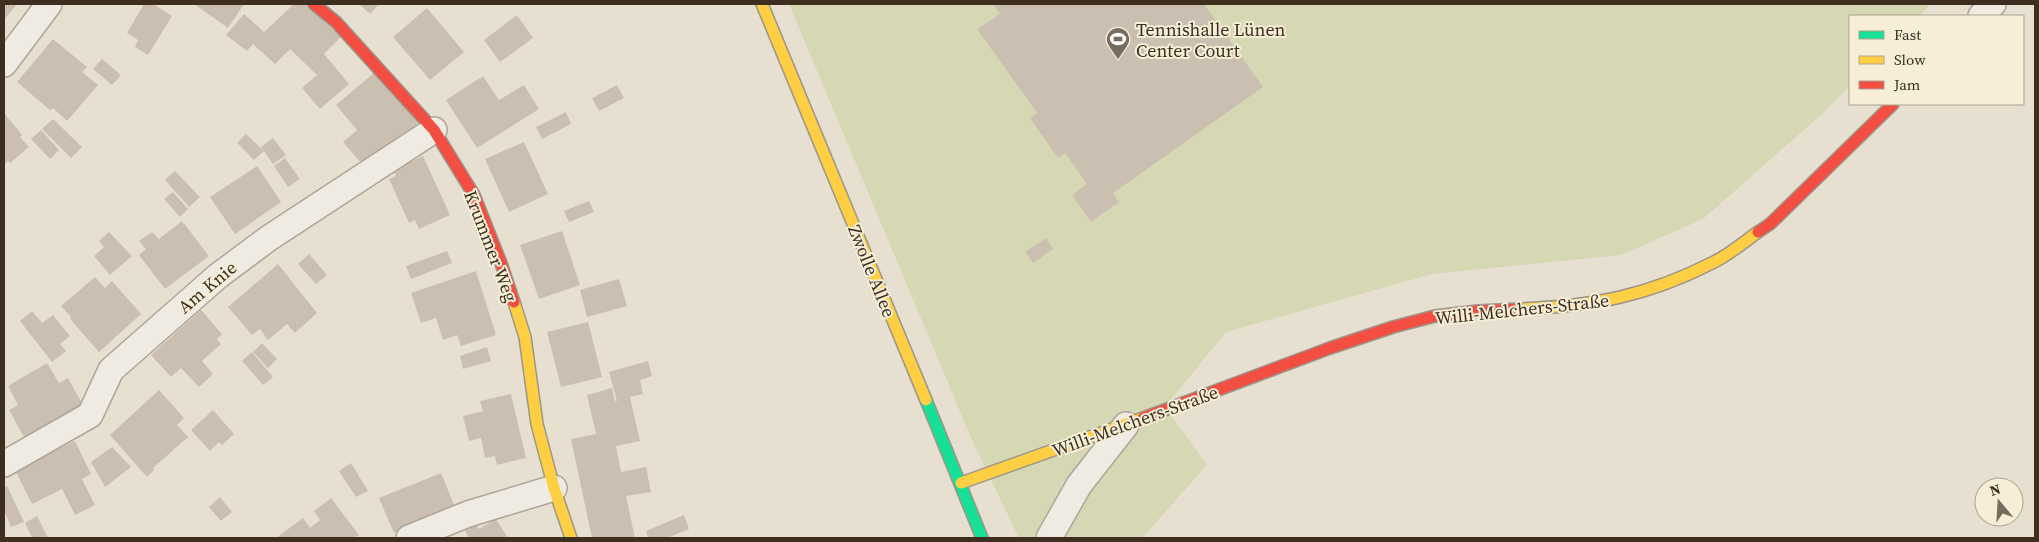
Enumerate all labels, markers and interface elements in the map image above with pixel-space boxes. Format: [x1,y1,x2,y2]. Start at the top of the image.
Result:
legend [1849,15,2024,105]
place label: Tennishalle Lünen Center Court [1136,17,1286,63]
text: Fast [1894,24,1921,45]
sports icon: Tennishalle Lünen Center Court [1105,26,1131,60]
text: Slow [1894,49,1926,70]
text: Jam [1893,74,1921,95]
street label: Krummer Weg [458,187,524,305]
street label: Zwolle Allee [842,221,902,321]
street label: Am Knie [172,255,242,319]
street label: Willi-Melchers-Straße [1434,287,1610,331]
street label: Willi-Melchers-Straße [1049,379,1221,463]
north arrow [1974,477,2024,527]
text: N [1987,479,2003,501]

